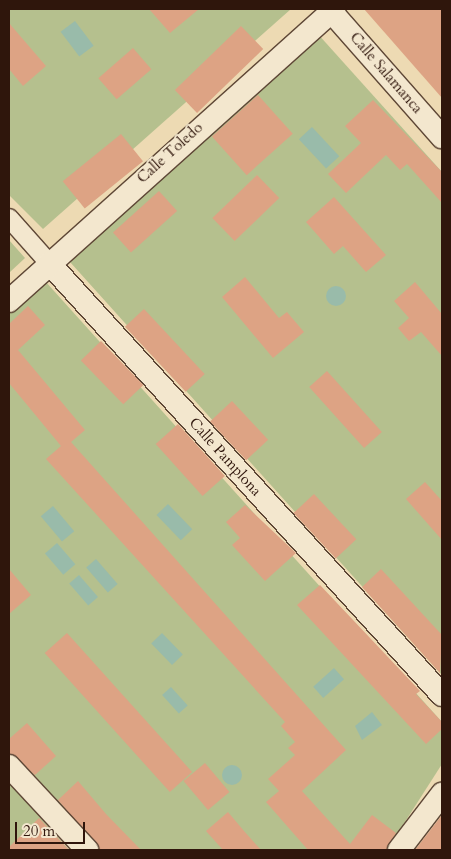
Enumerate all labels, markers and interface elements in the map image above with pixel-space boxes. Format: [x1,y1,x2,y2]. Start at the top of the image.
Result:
street label: Calle Salamanca [346,29,426,117]
street label: Calle Toledo [133,119,207,187]
street label: Calle Pamplona [185,414,265,500]
scale bar [18,812,88,844]
text: 20 m [23,821,55,841]

